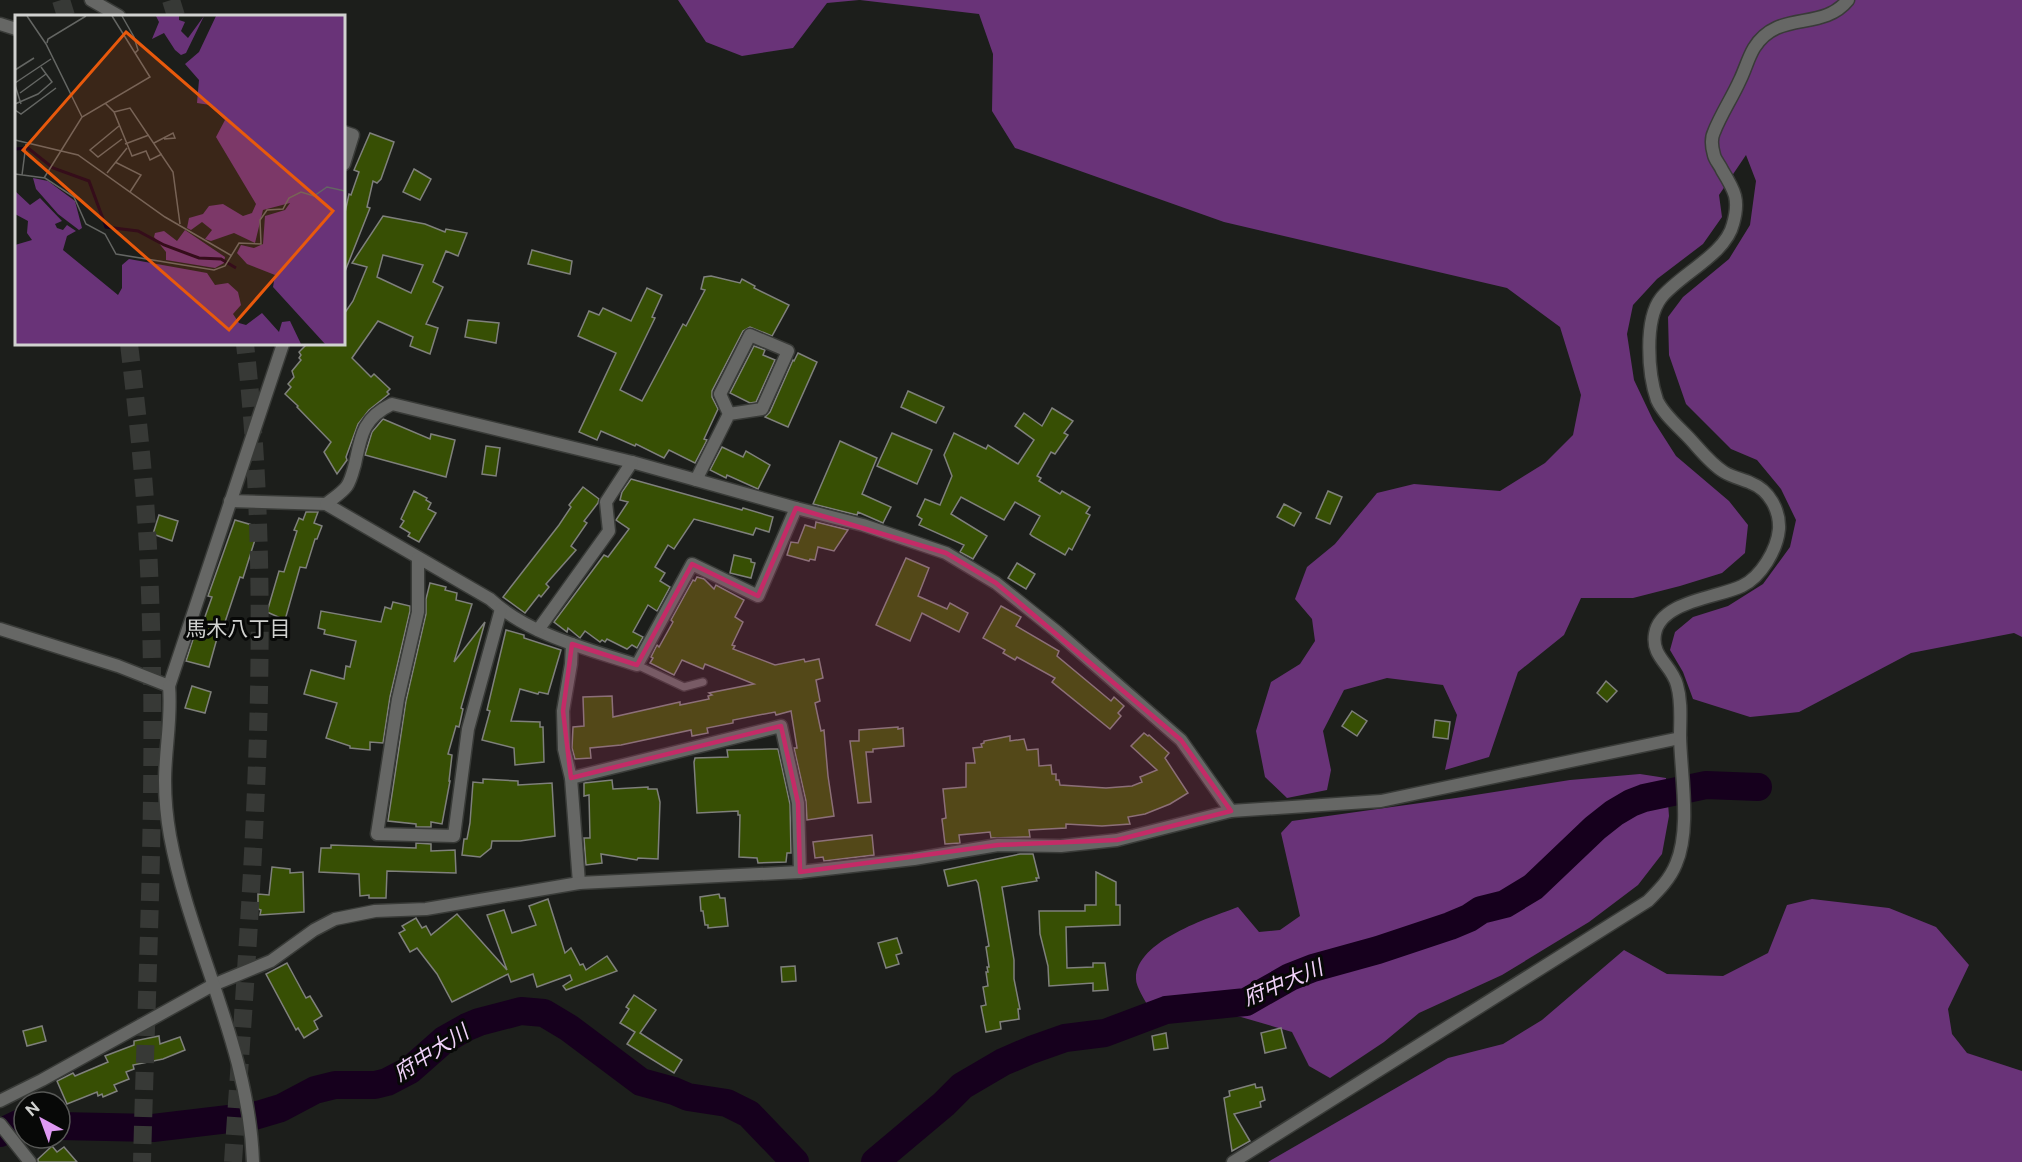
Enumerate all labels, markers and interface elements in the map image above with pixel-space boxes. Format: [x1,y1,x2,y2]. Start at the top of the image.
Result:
inset map [15,15,345,345]
district label: 馬木八丁目 [186,616,291,641]
water label: 府中大川 [1239,954,1328,1010]
water label: 府中大川 [389,1018,474,1086]
north arrow [12,1090,72,1150]
text: N [22,1098,43,1120]

